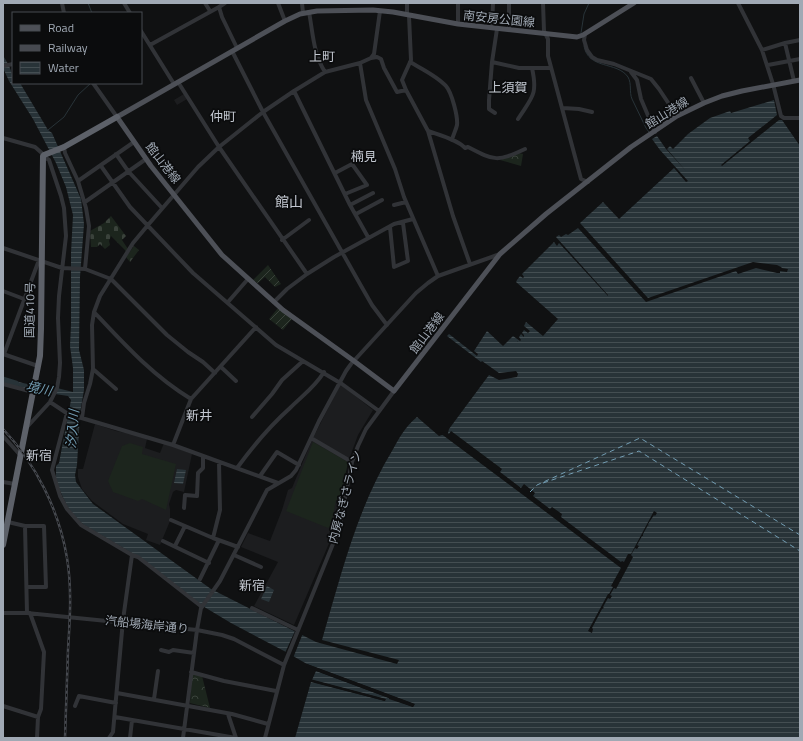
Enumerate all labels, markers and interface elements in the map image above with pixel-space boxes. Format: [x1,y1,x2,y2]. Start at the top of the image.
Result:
street label: 南安房公園線 [462,5,536,32]
legend [12,12,142,84]
text: Road [48,18,74,37]
text: Railway [48,38,88,57]
district label: 上町 [309,46,335,66]
text: Water [48,58,79,77]
district label: 上須賀 [488,77,528,97]
street label: 館山港線 [641,92,692,133]
district label: 仲町 [210,106,236,126]
street label: 館山港線 [141,138,186,187]
district label: 楠見 [351,146,377,166]
district label: 館山 [275,191,303,212]
street label: 国道410号 [20,282,39,338]
street label: 館山港線 [405,308,449,358]
water label: 境川 [24,376,56,401]
district label: 新井 [186,405,212,425]
water label: 汐入川 [60,407,84,449]
district label: 新宿 [26,445,52,465]
street label: 内房なぎさライン [323,448,366,546]
district label: 新宿 [239,575,265,595]
street label: 汽船場海岸通り [104,611,190,638]

